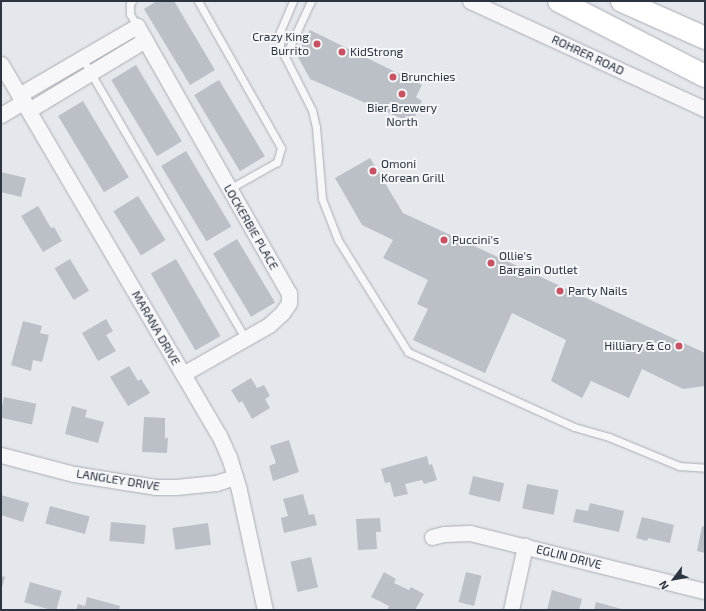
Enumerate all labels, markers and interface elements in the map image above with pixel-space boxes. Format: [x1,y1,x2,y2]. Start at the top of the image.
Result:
place label: Crazy King Burrito [252,30,309,58]
street label: ROHRER ROAD [549,32,627,78]
marker: Crazy King Burrito [312,39,322,49]
place label: KidStrong [350,45,403,59]
marker: KidStrong [337,47,347,57]
place label: Brunchies [401,70,455,84]
marker: Brunchies [388,72,398,82]
marker: Bier Brewery North [397,89,407,99]
place label: Bier Brewery North [367,101,437,129]
place label: Omoni Korean Grill [381,157,445,185]
marker: Omoni Korean Grill [368,166,378,176]
street label: LOCKERBIE PLACE [221,182,281,272]
place label: Puccini's [452,233,499,247]
marker: Puccini's [439,235,449,245]
place label: Ollie's Bargain Outlet [499,249,578,277]
marker: Ollie's Bargain Outlet [486,258,496,268]
place label: Party Nails [568,284,628,298]
marker: Party Nails [555,286,565,296]
street label: MARANA DRIVE [129,288,183,368]
place label: Hilliary & Co [604,339,671,353]
marker: Hilliary & Co [674,341,684,351]
street label: LANGLEY DRIVE [75,466,161,494]
street label: EGLIN DRIVE [535,542,603,572]
north arrow [654,559,694,599]
text: N [656,579,671,592]

